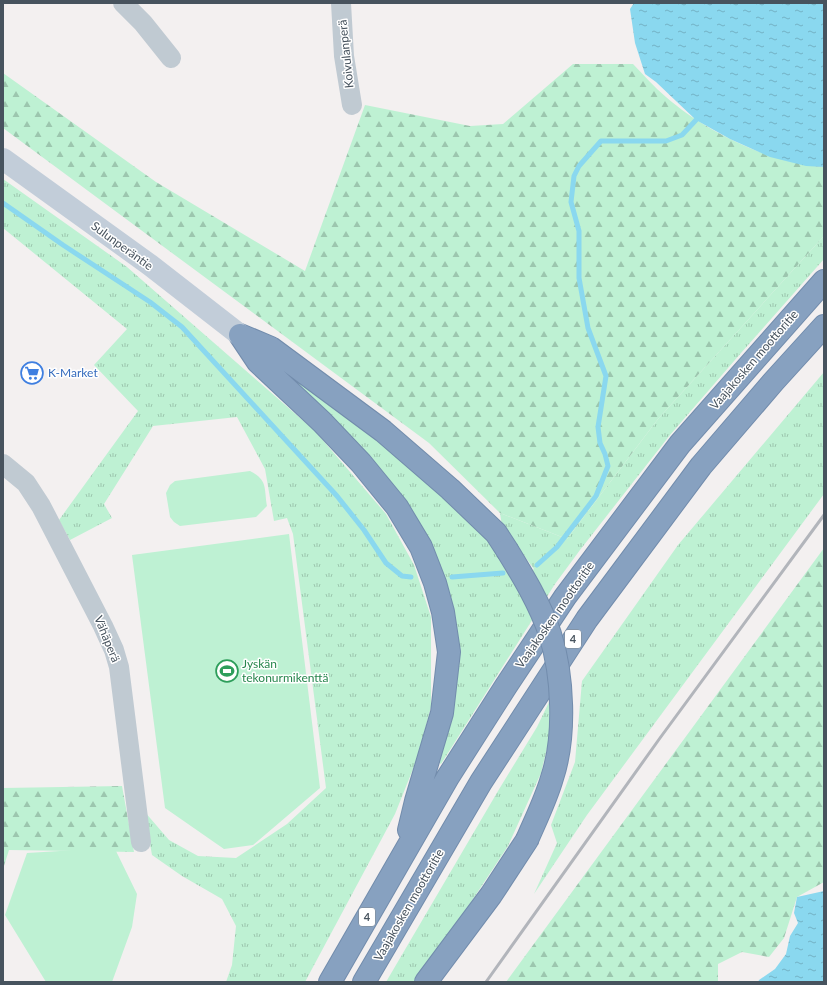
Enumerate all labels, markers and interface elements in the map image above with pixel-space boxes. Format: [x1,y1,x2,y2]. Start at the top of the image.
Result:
street label: Koivulanperä [334,19,357,89]
street label: Sulunperäntie [88,218,156,273]
street label: Vaajakosken moottoritie [706,307,801,412]
supermarket icon: K-Market [19,360,45,386]
place label: K-Market [48,365,98,380]
street label: Vaajakosken moottoritie [512,558,597,671]
street label: Vähäperä [91,613,124,664]
road number: 4 [565,630,581,648]
place label: Jyskän tekonurmikenttä [242,656,329,685]
sports icon: Jyskän tekonurmikenttä [214,658,240,684]
street label: Vaajakosken moottoritie [370,846,447,963]
road number: 4 [359,908,375,926]

